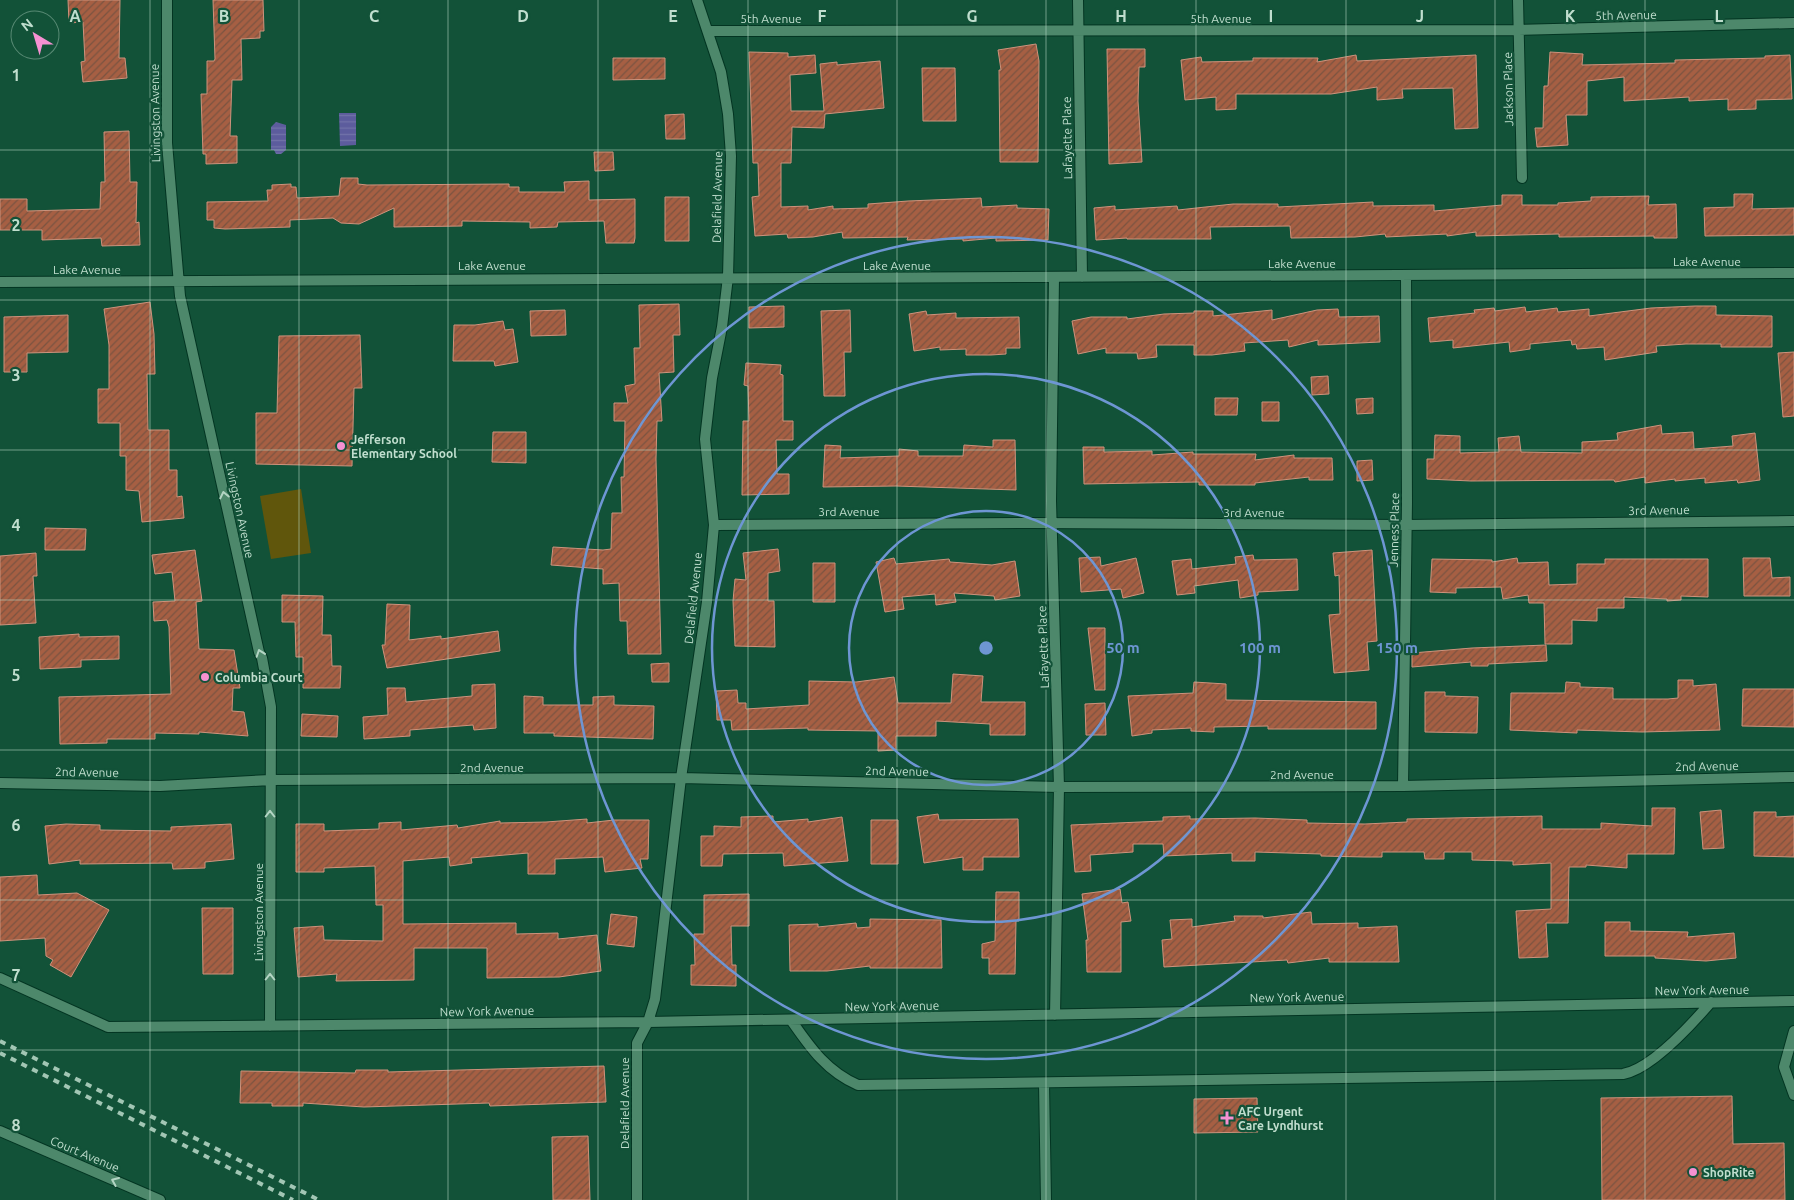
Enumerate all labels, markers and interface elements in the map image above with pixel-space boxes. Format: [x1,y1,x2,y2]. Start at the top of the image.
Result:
text: A [69,7,81,25]
text: B [219,7,229,25]
text: C [369,7,379,25]
text: D [517,7,529,25]
text: E [668,7,678,25]
text: F [818,7,827,25]
text: G [966,7,978,25]
text: H [1115,7,1127,25]
text: I [1269,7,1273,25]
text: J [1416,7,1424,25]
text: K [1565,7,1576,25]
text: L [1715,7,1724,25]
street label: 5th Avenue [1595,8,1657,22]
north arrow [10,10,60,60]
street label: 5th Avenue [740,12,802,25]
street label: 5th Avenue [1190,12,1252,25]
text: N [18,15,36,34]
street label: Jackson Place [1501,52,1515,126]
street label: Livingston Avenue [148,64,162,162]
text: 1 [11,66,21,84]
street label: Lafayette Place [1060,96,1074,180]
street label: Delafield Avenue [710,151,724,243]
text: 2 [11,216,21,234]
street label: Lake Avenue [1673,255,1741,268]
street label: Lake Avenue [1268,257,1336,270]
street label: Lake Avenue [458,259,526,272]
street label: Lake Avenue [863,259,931,272]
street label: Lake Avenue [53,263,121,276]
text: 3 [11,366,21,384]
place label: Jefferson Elementary School [351,433,457,460]
marker: Jefferson Elementary School [335,440,347,452]
street label: Livingston Avenue [223,460,257,560]
one-way arrow [219,490,230,499]
street label: Jenness Place [1387,493,1401,567]
street label: 3rd Avenue [1628,503,1690,517]
street label: 3rd Avenue [818,505,880,518]
street label: 3rd Avenue [1223,506,1285,519]
text: 4 [11,516,21,534]
street label: Delafield Avenue [682,552,704,644]
street label: Lafayette Place [1035,605,1051,689]
centre of rings [977,639,995,657]
text: 50 m [1106,639,1140,656]
text: 100 m [1239,639,1281,656]
text: 150 m [1376,639,1418,656]
one-way arrow [256,649,266,658]
text: 5 [11,666,21,684]
marker: Columbia Court [199,671,211,683]
place label: Columbia Court [215,671,303,684]
street label: 2nd Avenue [1675,759,1739,773]
street label: 2nd Avenue [460,761,524,774]
street label: 2nd Avenue [865,764,929,778]
street label: 2nd Avenue [55,765,119,779]
street label: 2nd Avenue [1270,768,1334,781]
one-way arrow [265,810,275,818]
text: 6 [11,816,21,834]
street label: Livingston Avenue [252,863,265,961]
text: 7 [11,966,21,984]
one-way arrow [265,973,275,980]
street label: New York Avenue [1655,983,1749,997]
street label: New York Avenue [1250,990,1344,1004]
street label: New York Avenue [845,999,939,1013]
street label: New York Avenue [440,1004,534,1018]
street label: Delafield Avenue [618,1057,631,1149]
place label: AFC Urgent Care Lyndhurst [1238,1105,1323,1132]
marker: AFC Urgent Care Lyndhurst [1220,1111,1234,1125]
text: 8 [11,1116,21,1134]
street label: Court Avenue [49,1134,121,1174]
marker: ShopRite [1687,1166,1699,1178]
place label: ShopRite [1703,1166,1754,1179]
one-way arrow [111,1176,120,1187]

